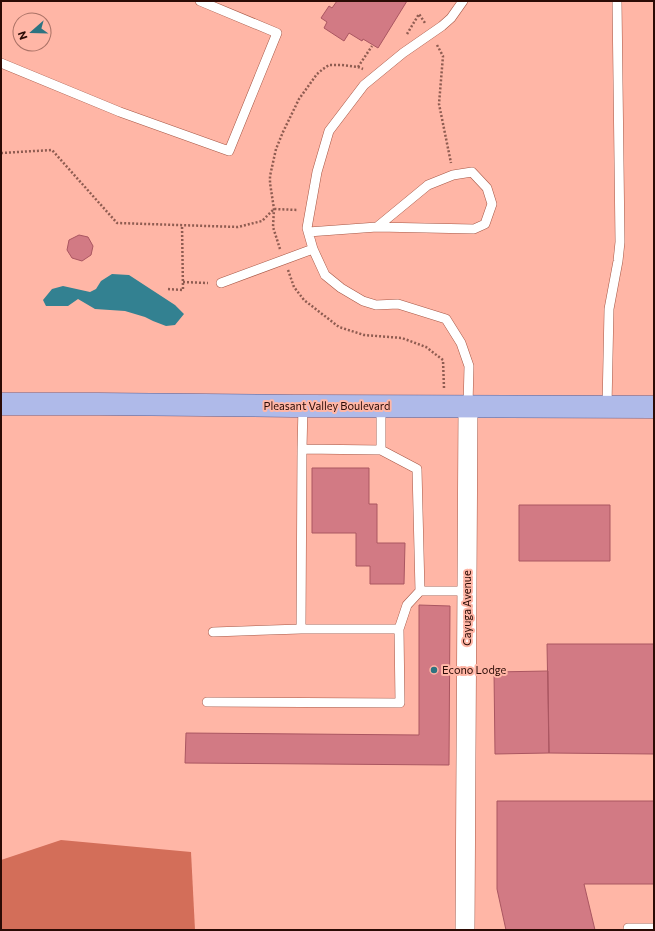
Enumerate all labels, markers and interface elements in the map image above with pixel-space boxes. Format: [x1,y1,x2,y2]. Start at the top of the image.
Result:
north arrow [12,12,52,52]
text: N [15,29,30,42]
street label: Pleasant Valley Boulevard [264,399,390,412]
street label: Cayuga Avenue [460,570,473,646]
place label: Econo Lodge [442,663,507,676]
marker: Econo Lodge [429,665,439,675]

